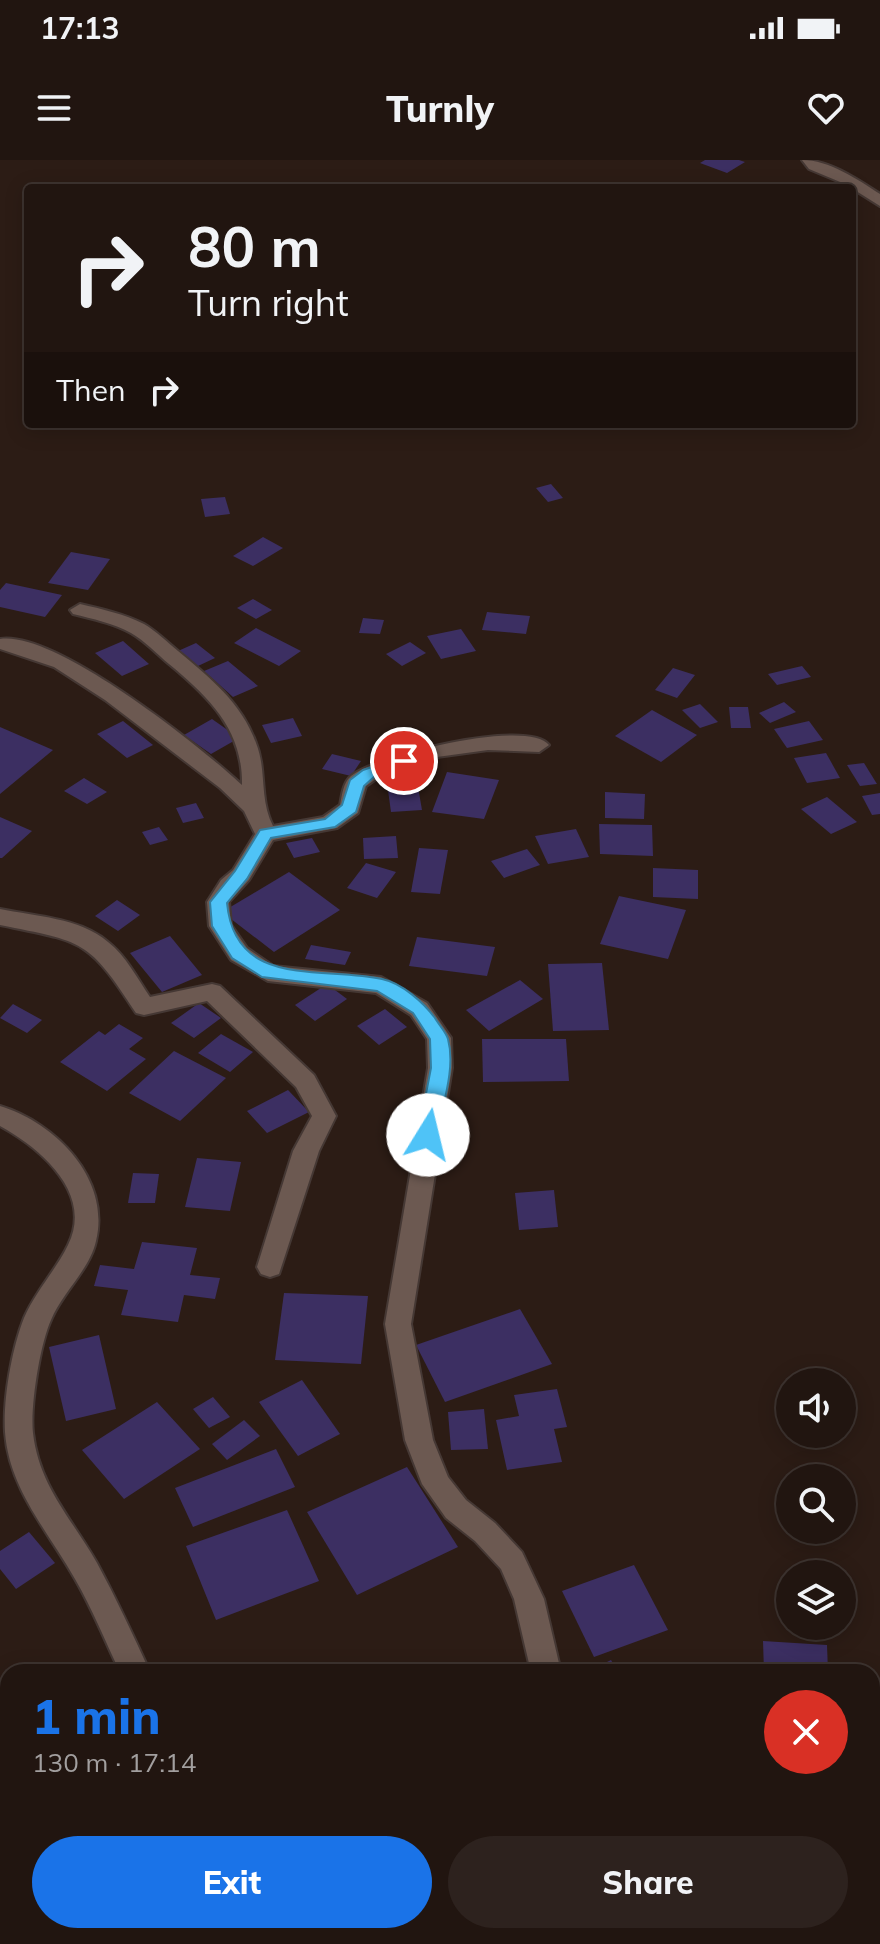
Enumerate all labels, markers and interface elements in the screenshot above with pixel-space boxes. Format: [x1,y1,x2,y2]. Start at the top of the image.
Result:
text: 17:13 [40,9,119,47]
icon: menu [32,86,76,130]
text: Turnly [386,86,494,131]
icon: heart [804,86,848,130]
text: 80 m [188,211,321,281]
icon: right [56,216,160,320]
text: Turn right [188,280,349,325]
icon: right [142,368,186,412]
text: Then [56,371,126,409]
pin [370,727,438,795]
icon: arrive [382,739,426,783]
position arrow [386,1093,470,1177]
map controls [776,1368,856,1640]
button: sound [776,1368,856,1448]
button: search [776,1464,856,1544]
button: layers [776,1560,856,1640]
text: 1 min [32,1686,161,1746]
button: close [764,1690,848,1774]
text: 130 m · 17:14 [32,1746,196,1779]
button: Exit [32,1836,432,1928]
button: Share [448,1836,848,1928]

